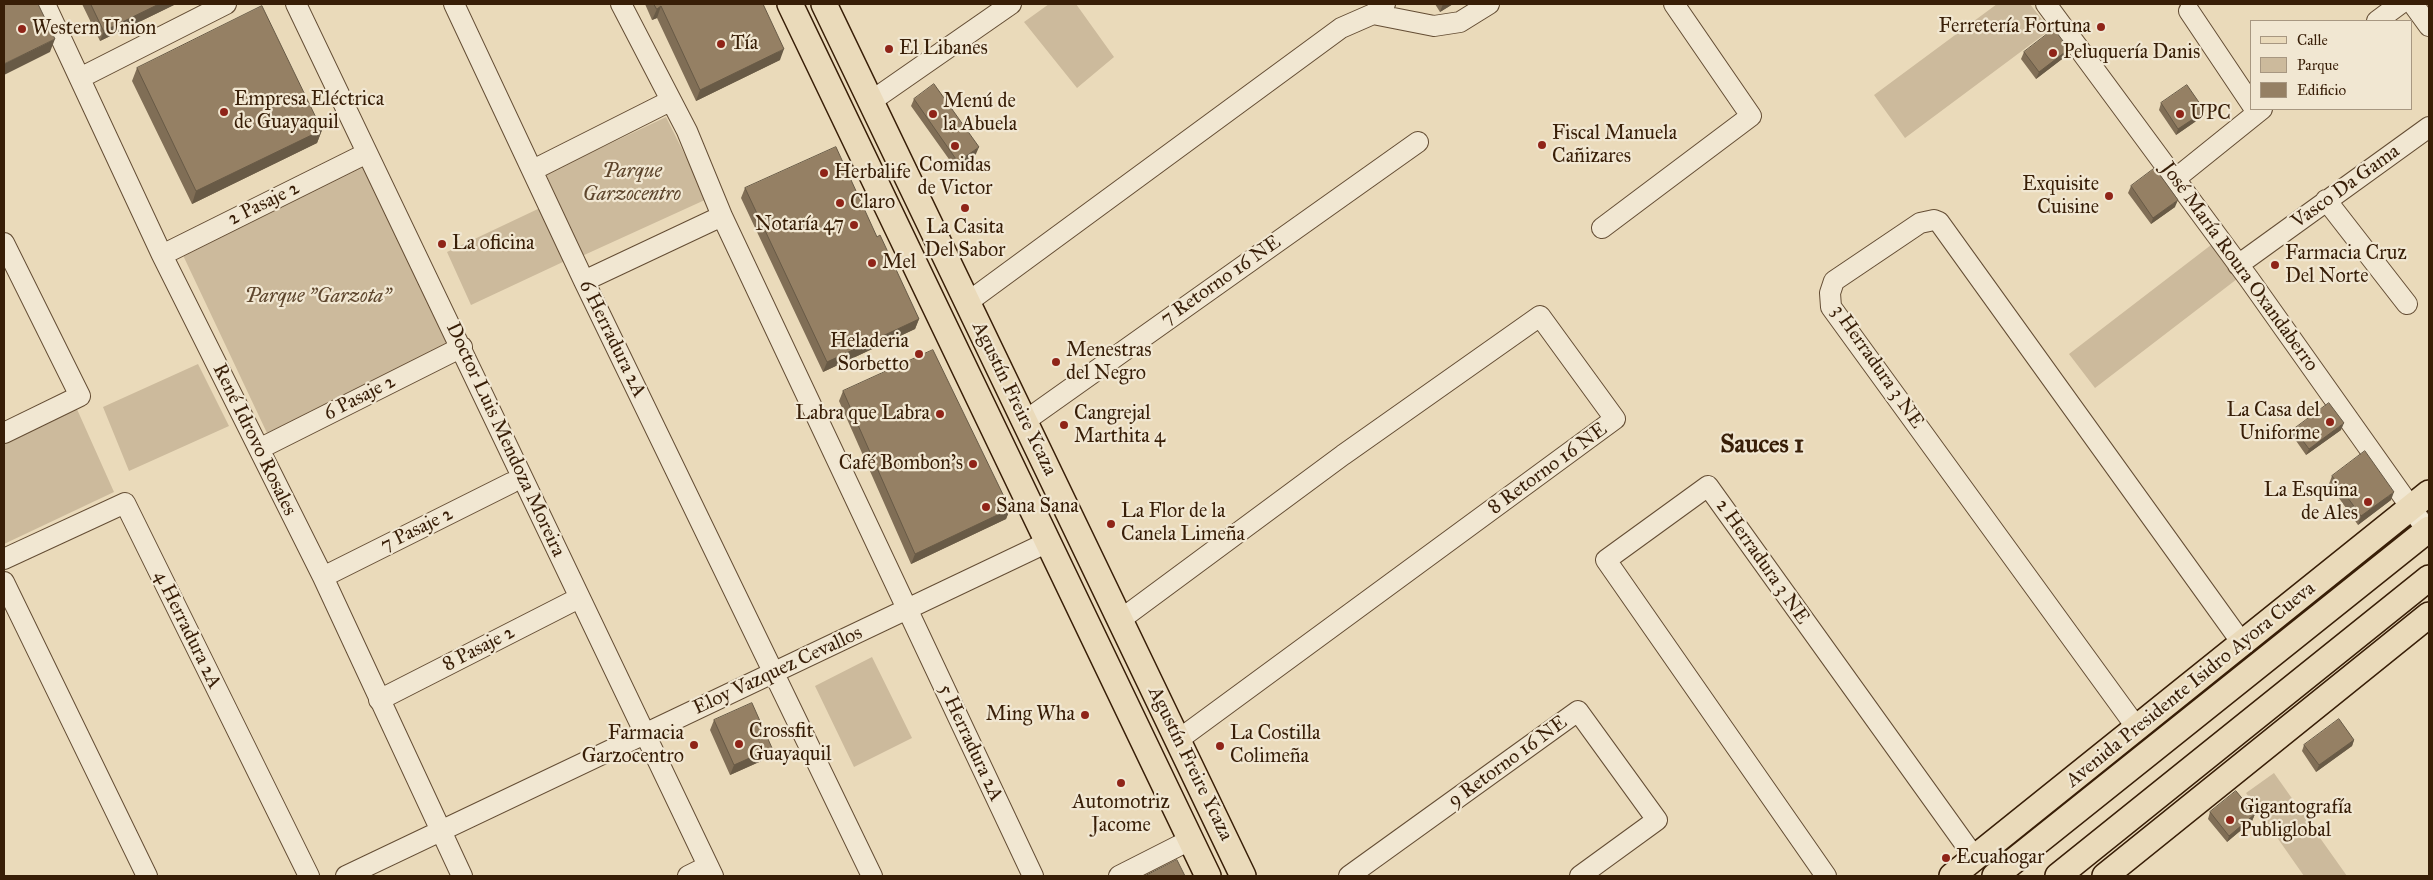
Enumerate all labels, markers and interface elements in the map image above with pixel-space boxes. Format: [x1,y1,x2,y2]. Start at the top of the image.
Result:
place label: Ferretería Fortuna [1938,15,2091,39]
place label: Western Union [32,17,156,41]
legend [2250,20,2413,110]
marker: Ferretería Fortuna [2095,21,2107,33]
marker: Western Union [16,23,28,35]
text: Calle [2297,31,2328,49]
place label: Tía [731,32,758,56]
place label: El Libanes [899,37,988,61]
marker: Tía [715,38,727,50]
place label: Peluquería Danis [2063,41,2200,65]
marker: El Libanes [883,43,895,55]
marker: Peluquería Danis [2047,47,2059,59]
text: Parque [2297,56,2339,74]
text: Edificio [2297,81,2346,99]
place label: Empresa Eléctrica de Guayaquil [234,88,384,135]
place label: Menú de la Abuela [943,90,1017,137]
place label: UPC [2190,102,2231,126]
marker: Empresa Eléctrica de Guayaquil [218,106,230,118]
marker: Menú de la Abuela [927,108,939,120]
marker: UPC [2174,108,2186,120]
place label: Fiscal Manuela Cañizares [1552,122,1677,169]
marker: Fiscal Manuela Cañizares [1536,139,1548,151]
marker: Comidas de Victor [949,140,961,152]
street label: Vasco Da Gama [2287,140,2405,234]
place label: Comidas de Victor [917,154,993,201]
street label: José María Roura Oxandaberro [2155,158,2323,376]
park label: Parque Garzocentro [583,160,681,207]
place label: Herbalife [834,161,911,185]
marker: Herbalife [818,167,830,179]
place label: Exquisite Cuisine [2022,173,2099,220]
street label: 2 Pasaje 2 [224,176,304,232]
marker: Exquisite Cuisine [2103,190,2115,202]
place label: Claro [850,191,895,215]
marker: Claro [834,197,846,209]
marker: La Casita Del Sabor [959,202,971,214]
place label: Notaría 47 [755,213,844,237]
place label: La Casita Del Sabor [924,216,1006,263]
marker: Notaría 47 [848,219,860,231]
street label: 7 Retorno 16 NE [1156,231,1286,331]
place label: La oficina [452,232,535,256]
marker: La oficina [436,238,448,250]
place label: Farmacia Cruz Del Norte [2285,242,2407,289]
place label: Mel [882,251,916,275]
marker: Mel [866,257,878,269]
marker: Farmacia Cruz Del Norte [2269,259,2281,271]
street label: 6 Herradura 2A [573,276,651,402]
park label: Parque "Garzota" [245,285,391,309]
street label: 3 Herradura 3 NE [1825,300,1929,434]
street label: Agustín Freire Ycaza [966,318,1062,480]
street label: Doctor Luis Mendoza Moreira [440,319,570,561]
place label: Heladeria Sorbetto [830,330,909,377]
place label: Menestras del Negro [1066,339,1152,386]
marker: Heladeria Sorbetto [913,348,925,360]
marker: Menestras del Negro [1050,356,1062,368]
street label: René Idrovo Rosales [207,360,301,520]
street label: 6 Pasaje 2 [320,370,400,426]
place label: La Casa del Uniforme [2227,399,2320,446]
place label: Labra que Labra [795,402,930,426]
place label: Cangrejal Marthita 4 [1074,402,1165,449]
marker: Labra que Labra [934,408,946,420]
marker: La Casa del Uniforme [2324,416,2336,428]
street label: 8 Retorno 16 NE [1484,418,1612,520]
marker: Cangrejal Marthita 4 [1058,419,1070,431]
district label: Sauces 1 [1720,431,1804,461]
place label: Café Bombon's [839,452,963,476]
marker: Café Bombon's [967,458,979,470]
place label: La Esquina de Ales [2264,479,2358,526]
place label: Sana Sana [996,495,1079,519]
street label: 2 Herradura 3 NE [1710,495,1814,629]
marker: La Esquina de Ales [2362,496,2374,508]
place label: La Flor de la Canela Limeña [1121,500,1245,547]
marker: Sana Sana [980,501,992,513]
street label: 7 Pasaje 2 [377,502,457,558]
marker: La Flor de la Canela Limeña [1105,518,1117,530]
street label: 4 Herradura 2A [148,567,226,693]
street label: Avenida Presidente Isidro Ayora Cueva [2061,577,2321,793]
street label: 8 Pasaje 2 [439,621,519,677]
street label: Eloy Vazquez Cevallos [690,621,866,721]
street label: 5 Herradura 2A [932,680,1008,806]
street label: Agustín Freire Ycaza [1142,683,1238,845]
place label: Ming Wha [986,703,1075,727]
marker: Ming Wha [1079,709,1091,721]
street label: 9 Retorno 16 NE [1444,711,1572,813]
place label: Crossfit Guayaquil [749,720,831,767]
place label: Farmacia Garzocentro [582,722,684,769]
place label: La Costilla Colimeña [1230,722,1321,769]
marker: Crossfit Guayaquil [733,738,745,750]
marker: Farmacia Garzocentro [688,739,700,751]
marker: La Costilla Colimeña [1214,740,1226,752]
marker: Automotriz Jacome [1115,777,1127,789]
place label: Automotriz Jacome [1072,791,1170,838]
place label: Gigantografía Publiglobal [2240,796,2352,843]
marker: Gigantografía Publiglobal [2224,814,2236,826]
place label: Ecuahogar [1956,846,2044,870]
marker: Ecuahogar [1940,852,1952,864]

